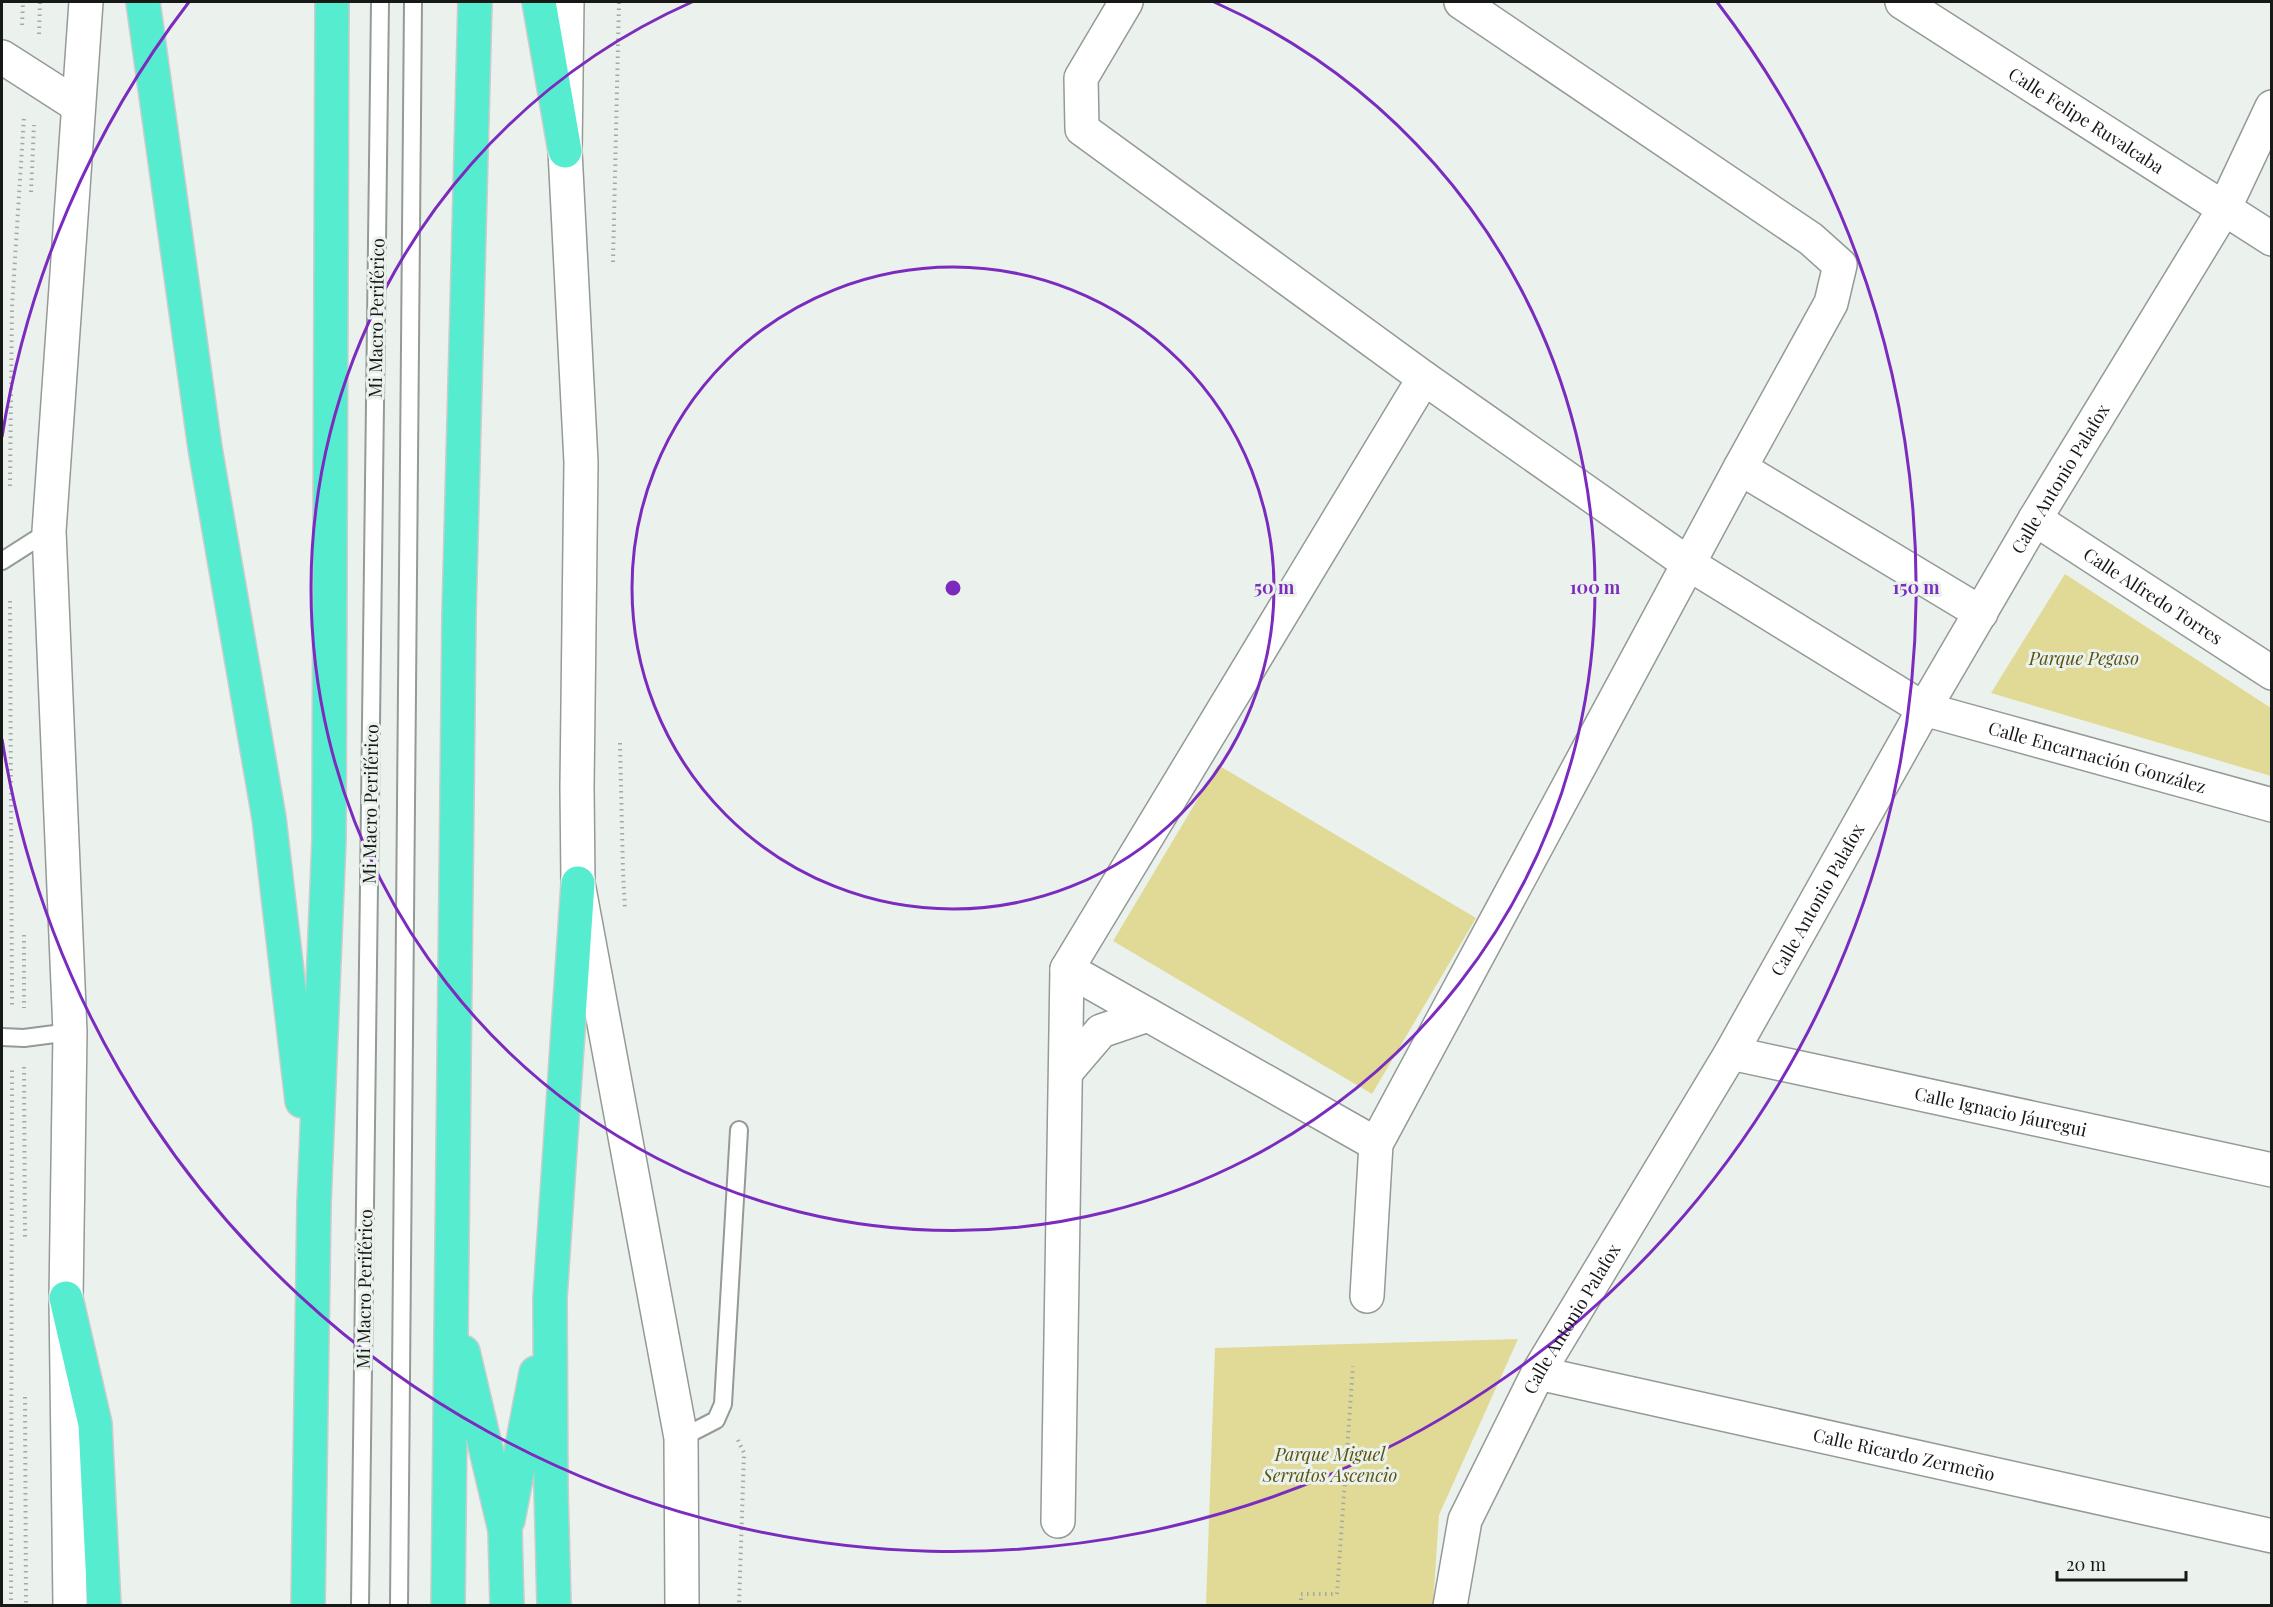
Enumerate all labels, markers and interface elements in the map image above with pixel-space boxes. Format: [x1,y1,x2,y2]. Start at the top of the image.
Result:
street label: Calle Felipe Ruvalcaba [2004,61,2169,179]
street label: Mi Macro Periférico [363,238,389,398]
street label: Calle Antonio Palafox [2005,399,2115,558]
street label: Calle Alfredo Torres [2079,542,2227,650]
text: 50 m [1254,575,1295,599]
text: 100 m [1570,575,1621,599]
text: 150 m [1892,575,1940,599]
centre of rings [943,578,963,598]
park label: Parque Pegaso [2028,646,2139,670]
street label: Calle Encarnación González [1986,715,2209,798]
street label: Mi Macro Periférico [357,724,383,884]
street label: Calle Antonio Palafox [1765,818,1870,980]
street label: Calle Ignacio Jáuregui [1912,1081,2089,1142]
street label: Mi Macro Periférico [351,1209,377,1369]
street label: Calle Antonio Palafox [1517,1238,1626,1398]
street label: Calle Ricardo Zermeño [1811,1422,1997,1486]
park label: Parque Miguel Serratos Ascencio [1262,1442,1397,1487]
scale bar [2057,1544,2186,1582]
text: 20 m [2066,1552,2106,1576]

